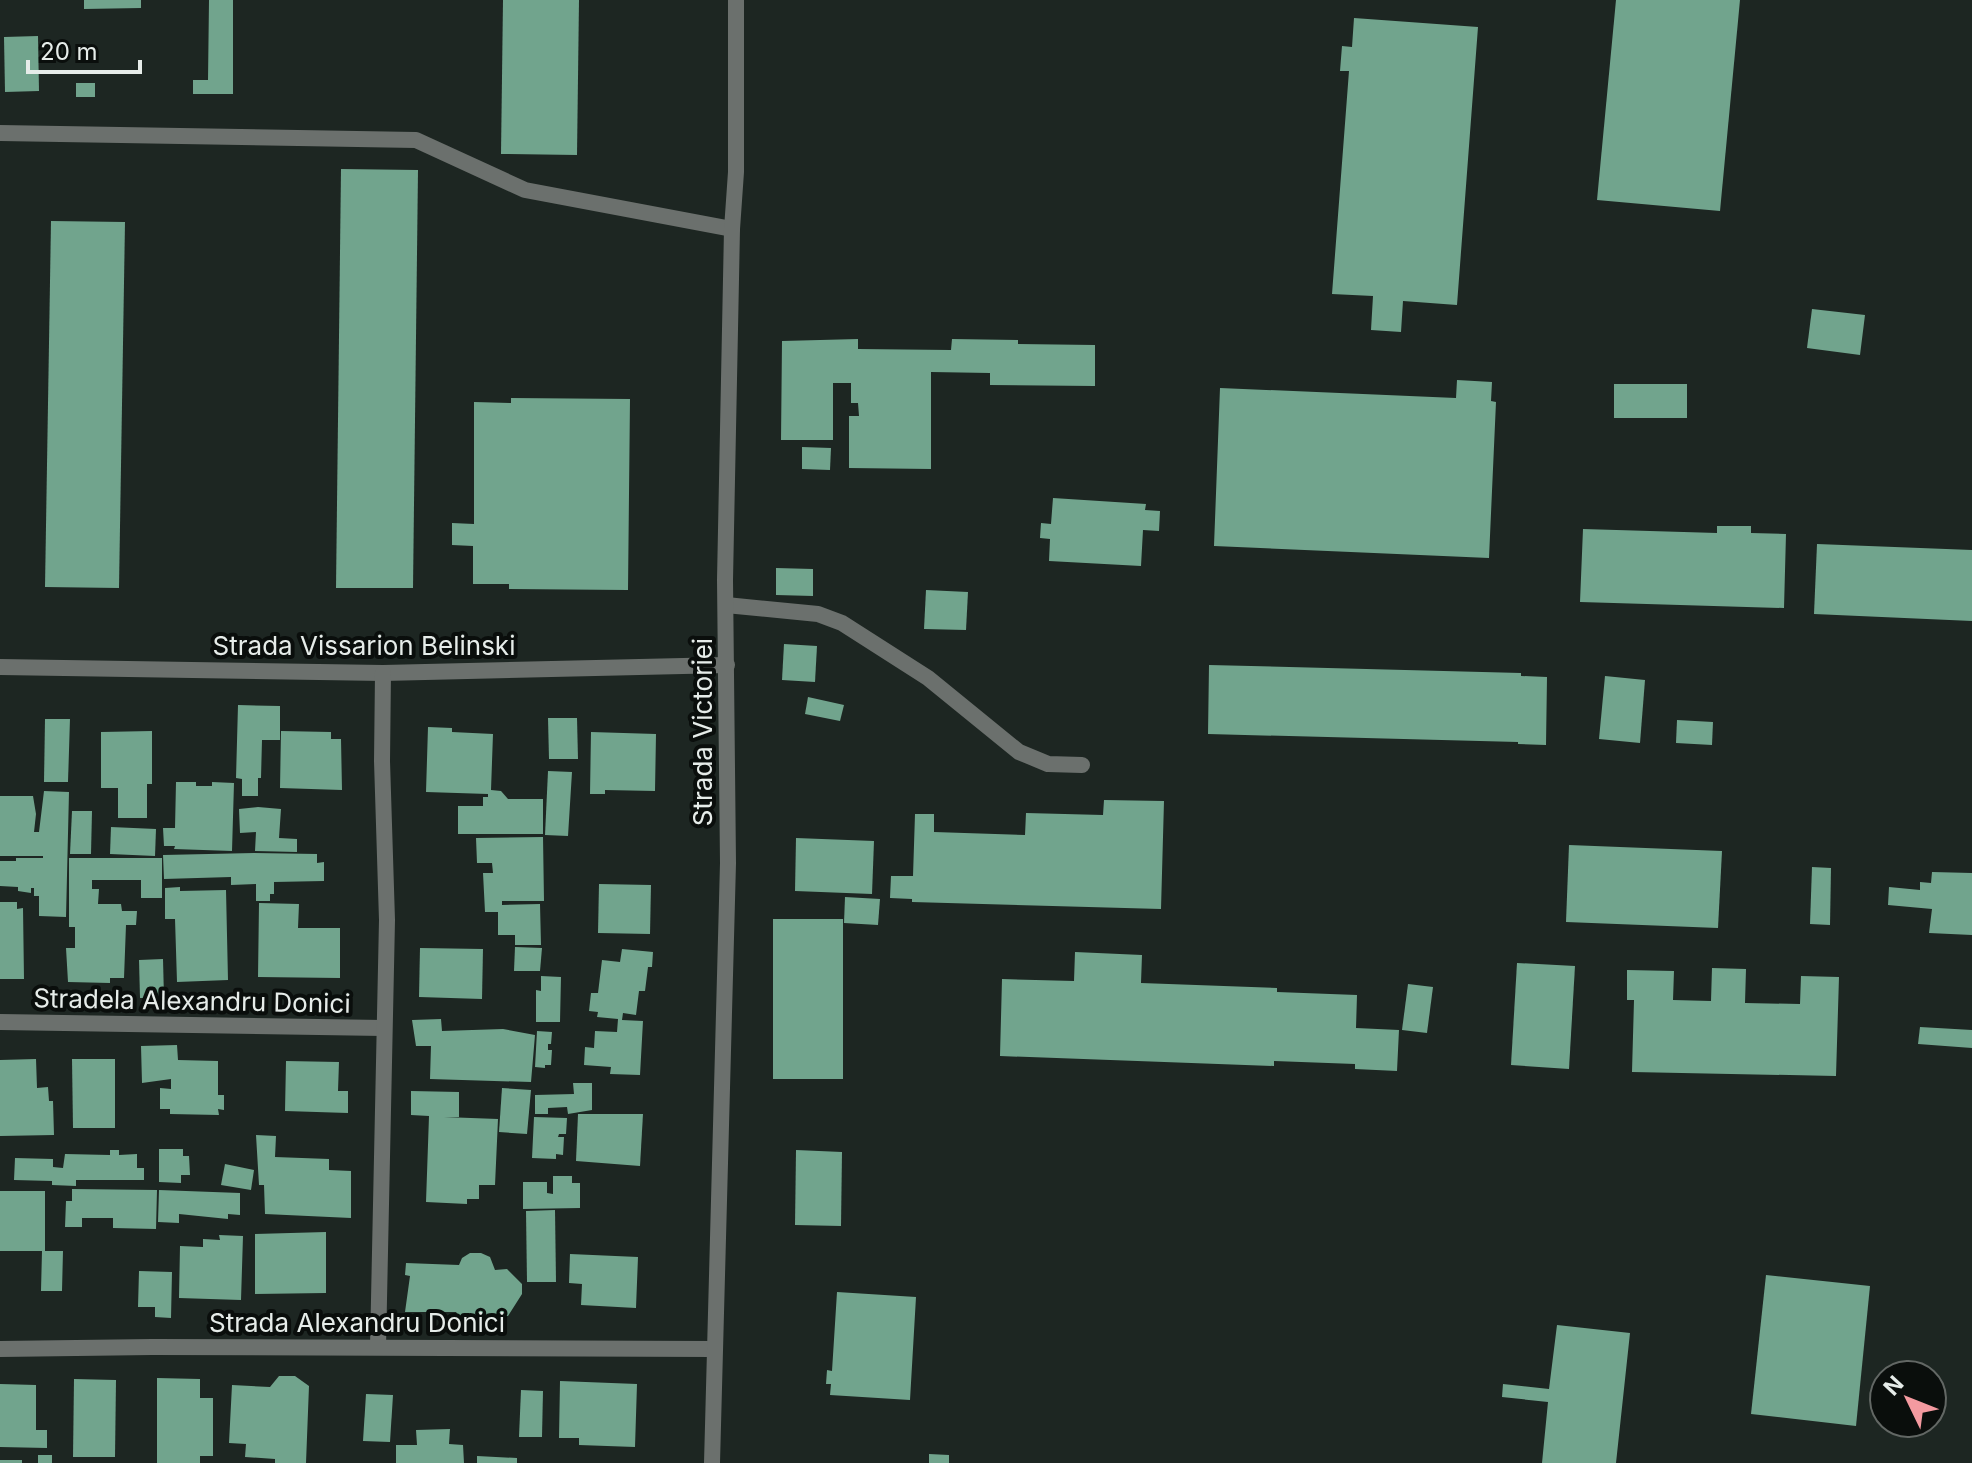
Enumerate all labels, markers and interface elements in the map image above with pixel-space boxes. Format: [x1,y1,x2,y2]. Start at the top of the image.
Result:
scale bar [28,24,140,74]
text: 20 m [40,37,98,66]
street label: Strada Vissarion Belinski [213,630,515,661]
street label: Strada Victoriei [687,638,718,826]
street label: Stradela Alexandru Donici [33,982,351,1019]
street label: Strada Alexandru Donici [209,1307,505,1338]
north arrow [1868,1359,1948,1439]
text: N [1878,1370,1909,1400]

